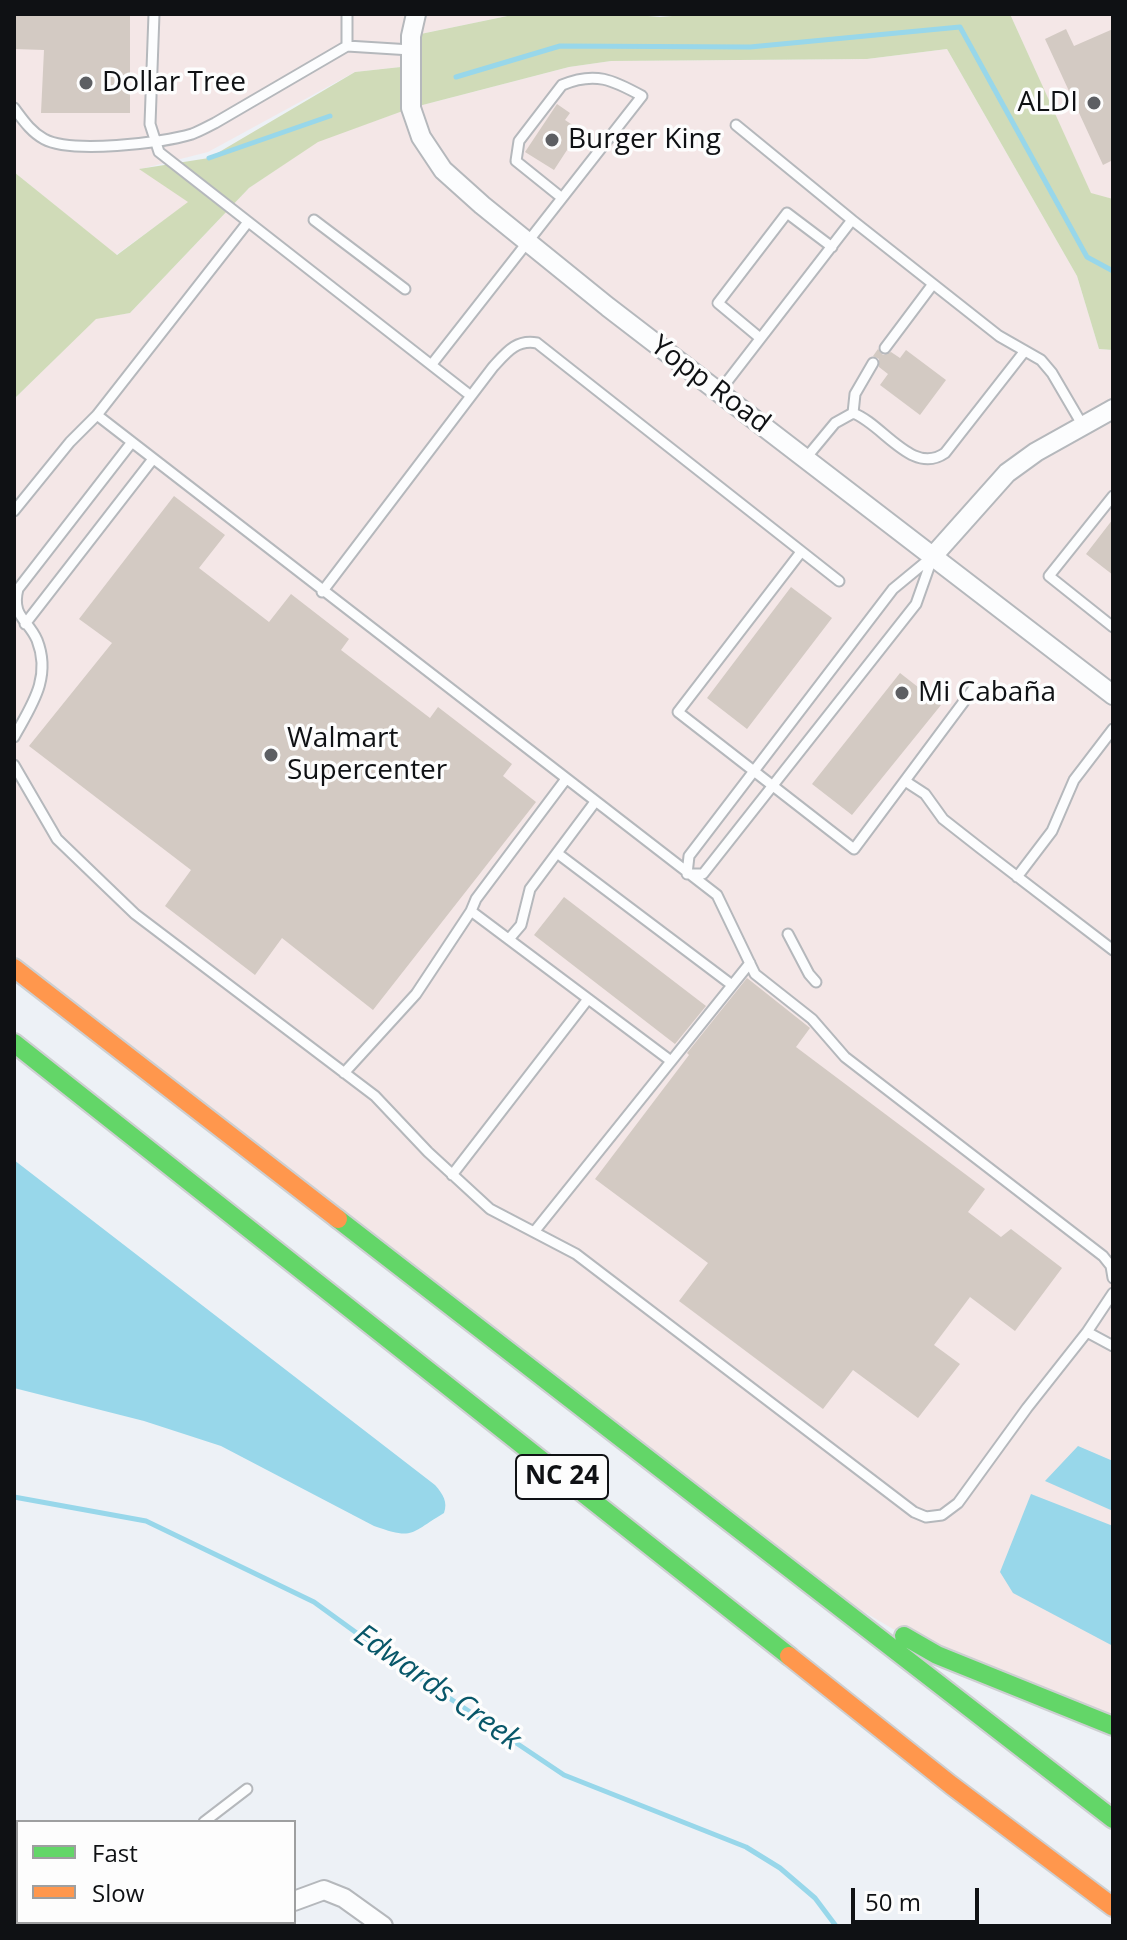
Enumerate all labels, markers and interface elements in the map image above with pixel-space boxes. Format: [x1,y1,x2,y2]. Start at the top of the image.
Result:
place label: Dollar Tree [102,66,246,100]
marker: Dollar Tree [77,74,95,92]
place label: ALDI [1018,86,1078,120]
marker: ALDI [1085,94,1103,112]
place label: Burger King [568,123,721,157]
marker: Burger King [543,131,561,149]
street label: Yopp Road [644,329,776,441]
place label: Mi Cabaña [918,676,1056,710]
marker: Mi Cabaña [893,684,911,702]
place label: Walmart Supercenter [287,722,447,788]
marker: Walmart Supercenter [262,746,280,764]
road number: NC 24 [516,1455,608,1499]
water label: Edwards Creek [347,1617,527,1759]
legend [16,1820,296,1924]
text: Fast [92,1836,138,1869]
scale bar [855,1872,983,1922]
text: Slow [92,1876,144,1909]
text: 50 m [865,1885,921,1918]

